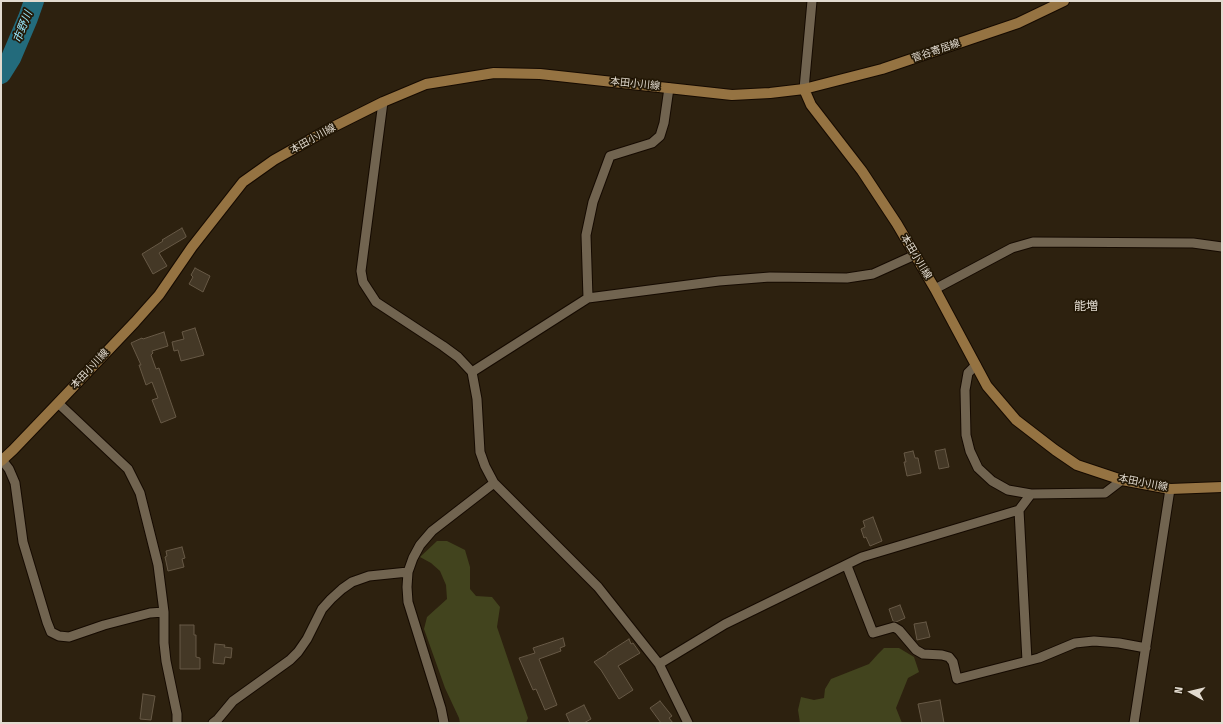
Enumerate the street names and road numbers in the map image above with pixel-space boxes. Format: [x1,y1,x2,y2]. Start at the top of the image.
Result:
street label: 菅谷寄居線 [910,37,962,65]
street label: 本田小川線 [610,75,660,93]
street label: 本田小川線 [288,122,338,156]
street label: 本田小川線 [898,232,934,282]
street label: 本田小川線 [69,347,111,391]
street label: 本田小川線 [1117,472,1169,494]

